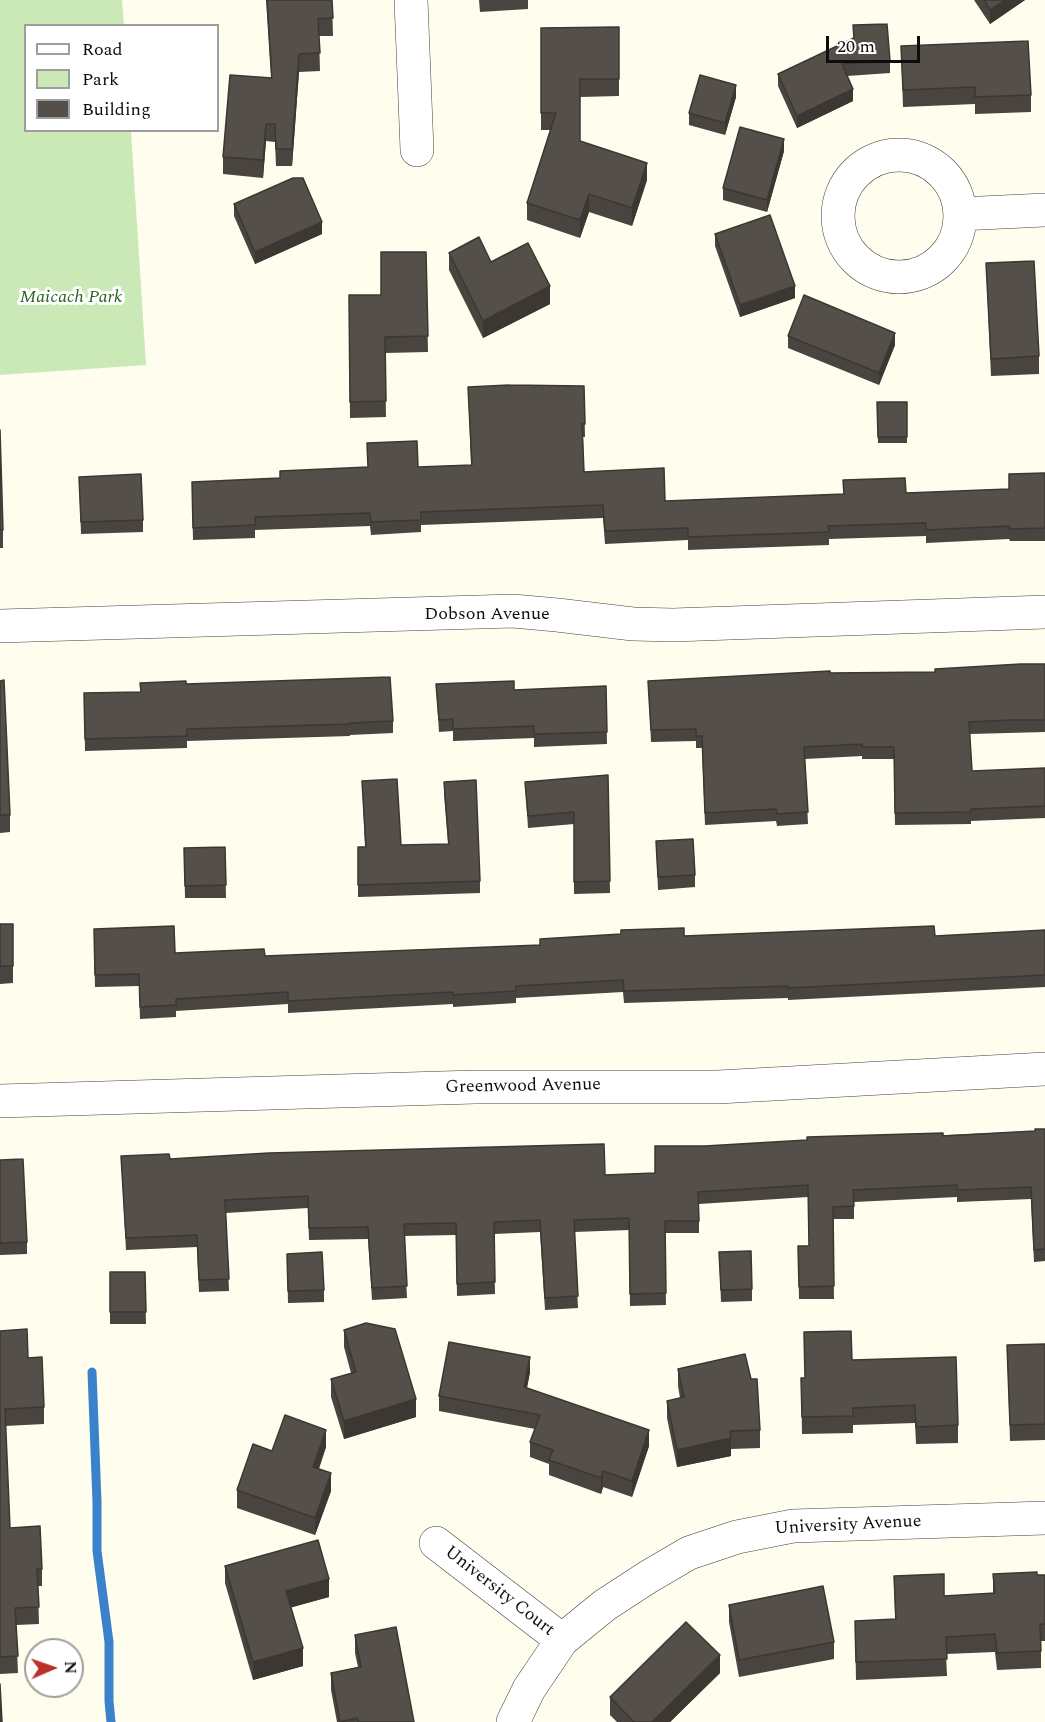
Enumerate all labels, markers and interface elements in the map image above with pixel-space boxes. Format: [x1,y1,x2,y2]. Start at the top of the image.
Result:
legend [24,24,219,132]
scale bar [829,24,924,62]
text: 20 m [837,33,875,60]
text: Road [82,36,123,63]
text: Park [82,66,119,93]
text: Building [82,96,151,123]
park label: Maicach Park [20,287,122,309]
street label: Dobson Avenue [424,604,550,626]
street label: Greenwood Avenue [445,1075,601,1099]
street label: University Avenue [774,1511,922,1541]
street label: University Court [440,1542,558,1642]
north arrow [24,1638,84,1698]
text: N [58,1660,82,1674]

